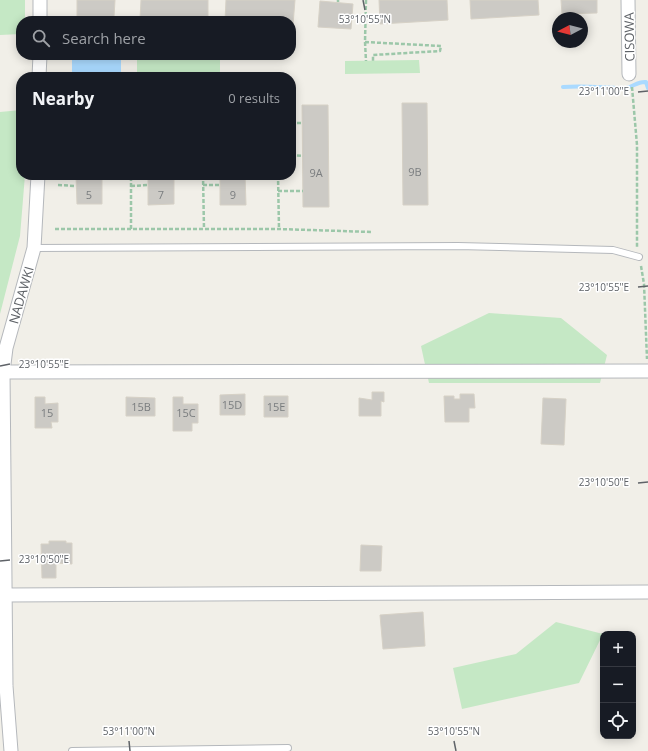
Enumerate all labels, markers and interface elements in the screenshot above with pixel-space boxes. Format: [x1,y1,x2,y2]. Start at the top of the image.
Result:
street label: CISOWA [620,11,638,62]
text: 53°10'55"N [339,12,391,26]
north arrow [552,12,588,48]
search box [16,16,296,60]
icon: search [30,27,52,49]
text: Search here [62,28,146,48]
text: 23°11'00"E [579,84,629,98]
text: Nearby [32,87,94,110]
text: 0 results [228,89,280,107]
house number: 9B [408,164,422,179]
house number: 9A [309,165,323,180]
house number: 5 [86,187,92,202]
house number: 7 [158,187,164,202]
house number: 9 [230,187,236,202]
street label: NADAWKI [4,264,38,326]
text: 23°10'55"E [579,280,629,294]
text: 23°10'55"E [19,357,69,371]
house number: 15D [222,397,242,412]
house number: 15B [131,399,151,414]
house number: 15E [267,399,285,414]
house number: 15 [41,405,53,420]
house number: 15C [176,405,196,420]
text: 23°10'50"E [579,475,629,489]
text: 23°10'50"E [19,552,69,566]
map controls [600,631,636,739]
button: + [600,631,636,667]
button: − [600,667,636,703]
button: locate [600,703,636,739]
text: 53°11'00"N [103,724,155,738]
text: 53°10'55"N [428,724,480,738]

